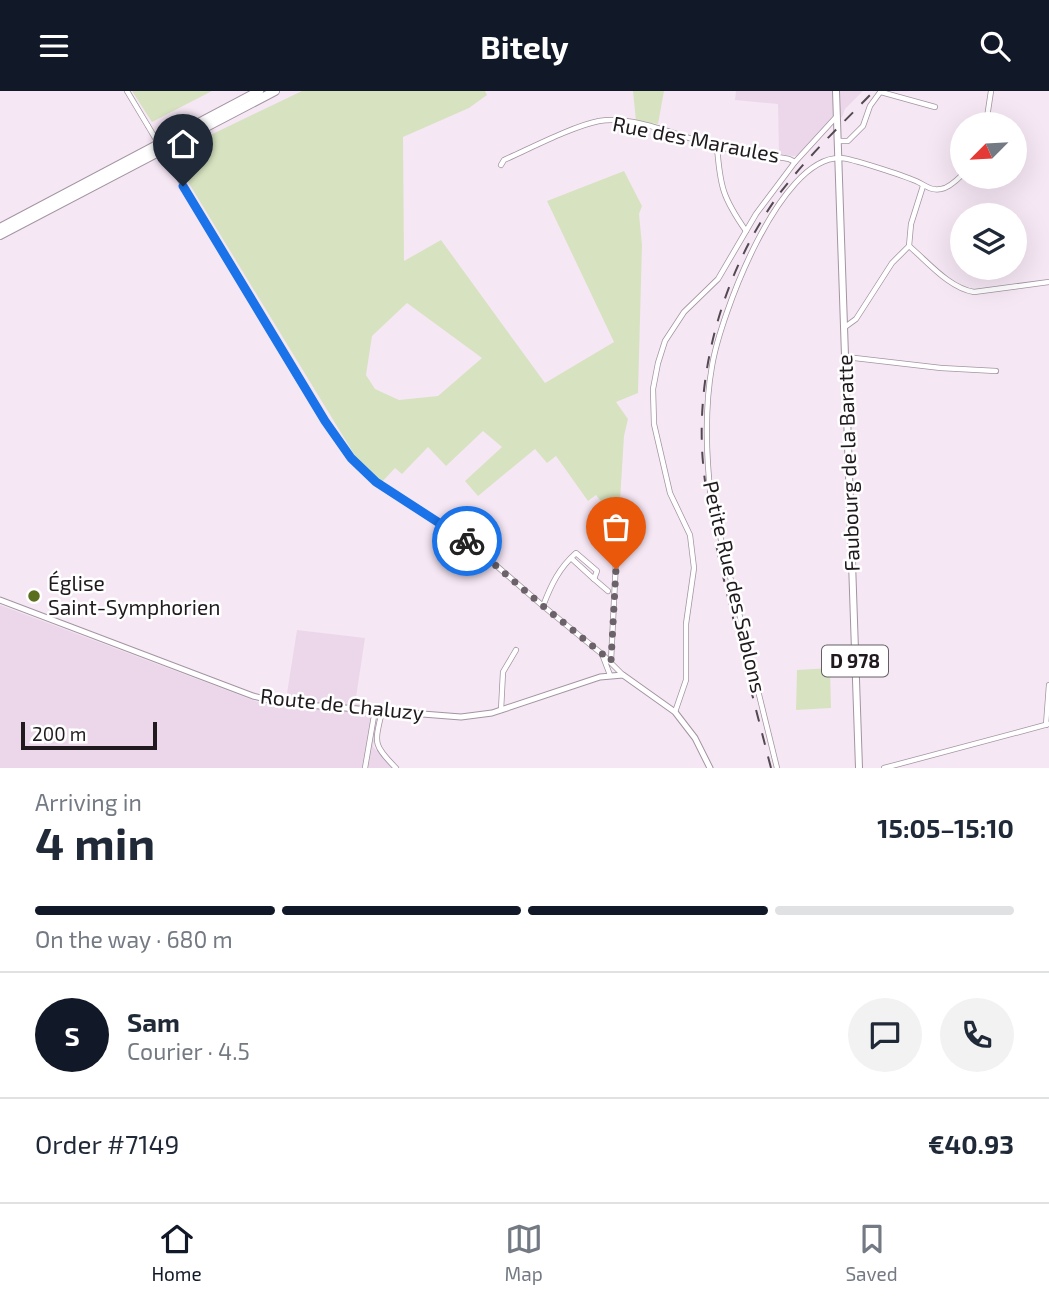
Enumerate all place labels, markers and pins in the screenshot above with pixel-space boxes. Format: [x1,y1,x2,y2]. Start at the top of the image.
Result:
pin [153,114,213,186]
pin [586,497,646,569]
place label: Église Saint-Symphorien [48,570,220,619]
marker: Église Saint-Symphorien [26,588,42,604]

